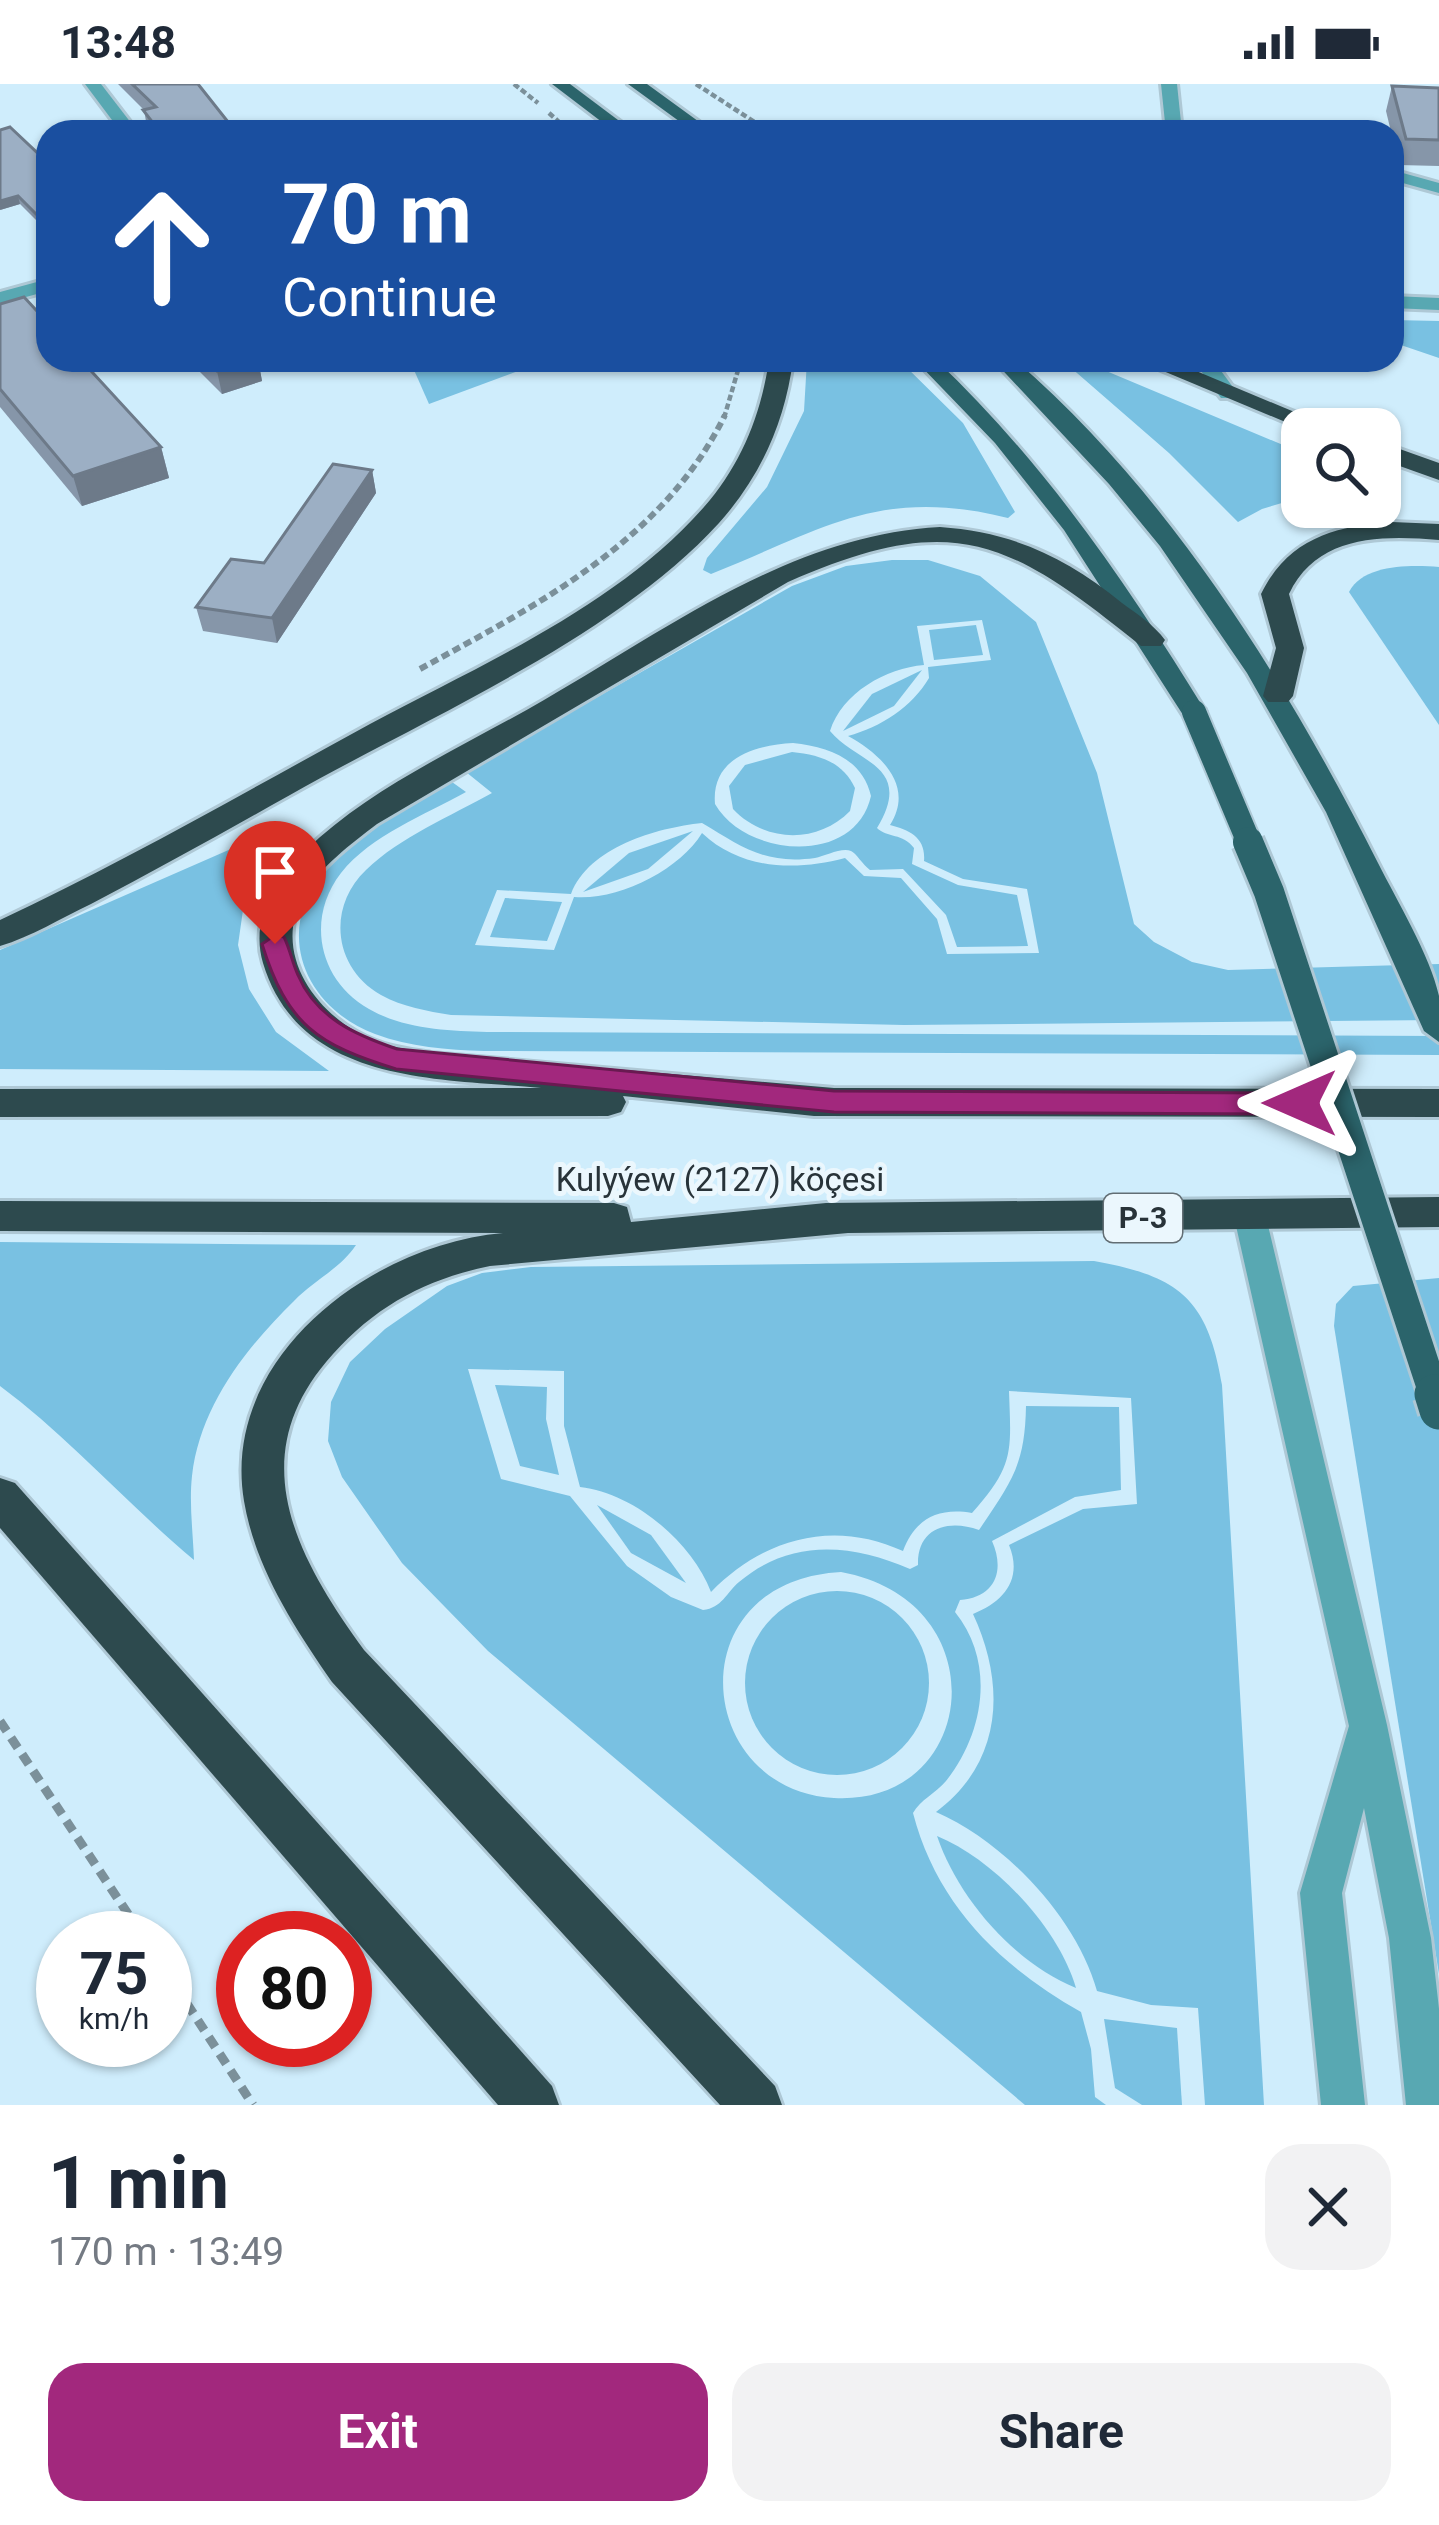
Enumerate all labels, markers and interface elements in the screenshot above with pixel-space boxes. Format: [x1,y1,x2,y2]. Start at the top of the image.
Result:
text: 13:48 [60,16,176,69]
text: 70 m [282,165,472,264]
icon: ahead [84,168,240,324]
text: Continue [282,266,497,329]
map controls [1281,408,1401,528]
button: search [1281,408,1401,528]
pin [224,821,326,944]
icon: arrive [242,839,308,905]
position arrow [1237,1040,1363,1166]
street label: Kulyýew (2127) köçesi [556,1160,884,1199]
road number: P-3 [1104,1194,1182,1242]
speed limit sign: 80 [216,1911,372,2067]
text: 75 [80,1938,148,2009]
text: km/h [79,2001,149,2036]
text: 1 min [48,2141,229,2226]
button: close [1265,2144,1391,2270]
text: 170 m · 13:49 [48,2229,284,2275]
button: Exit [48,2363,708,2501]
button: Share [732,2363,1391,2501]

